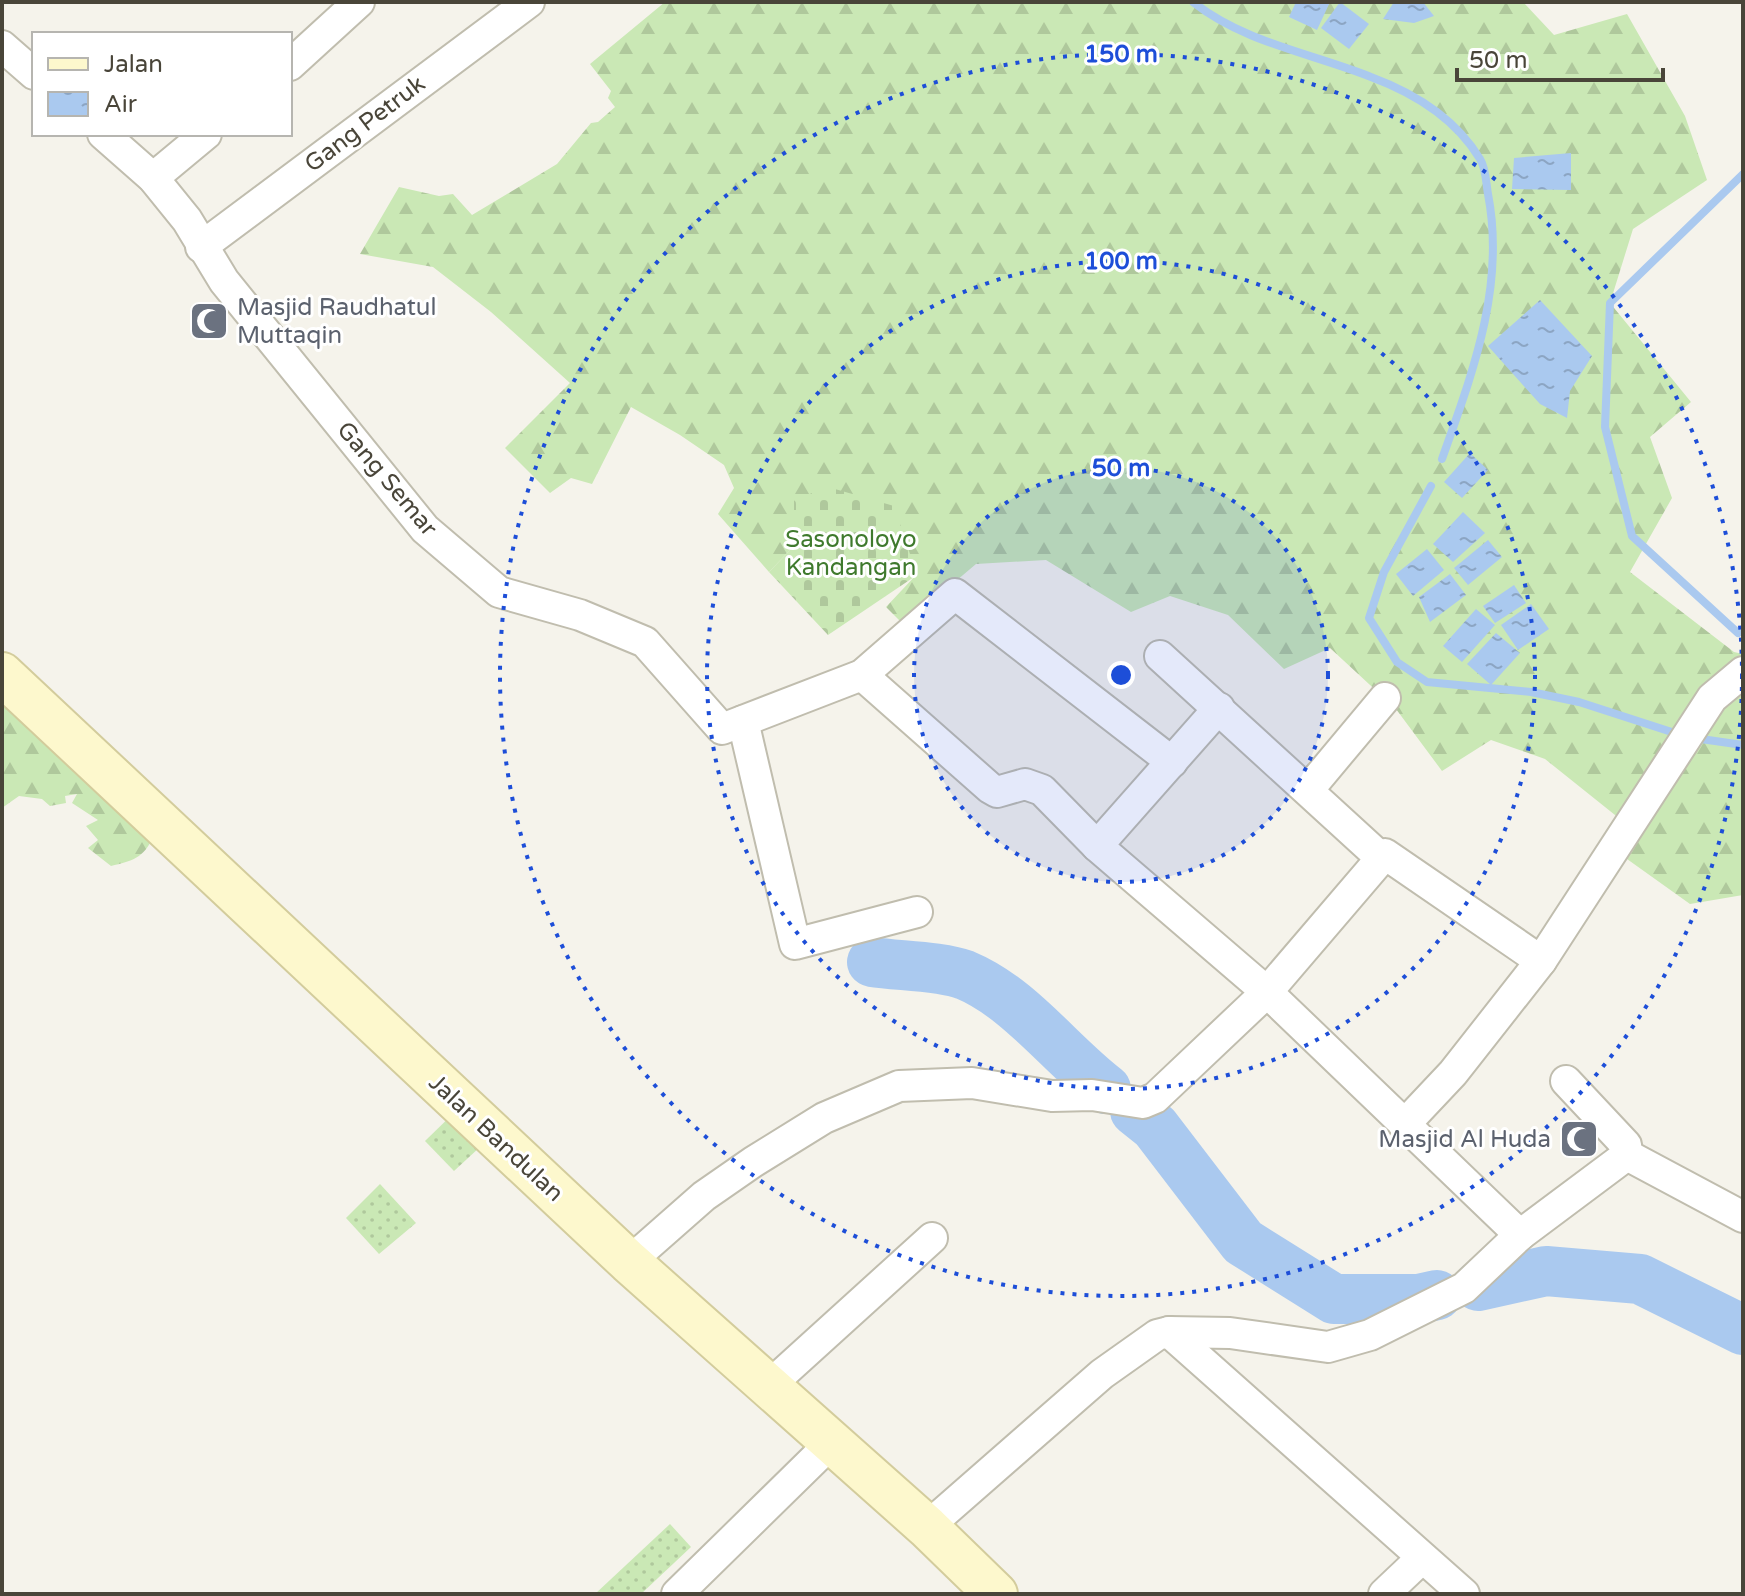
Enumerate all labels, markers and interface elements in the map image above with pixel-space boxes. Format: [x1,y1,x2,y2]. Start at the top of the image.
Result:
legend [32,32,292,136]
scale bar [1457,32,1663,82]
text: 150 m [1084,40,1158,69]
text: 50 m [1469,46,1527,75]
text: Jalan [104,50,163,79]
street label: Gang Petruk [299,69,431,179]
text: Air [104,90,138,119]
text: 100 m [1084,247,1158,276]
place label: Masjid Raudhatul Muttaqin [237,293,436,350]
mosque icon: Masjid Raudhatul Muttaqin [188,300,230,342]
street label: Gang Semar [331,416,444,543]
text: 50 m [1092,454,1150,483]
park label: Sasonoloyo Kandangan [785,525,917,582]
centre of rings [1107,661,1135,689]
street label: Jalan Bandulan [423,1068,569,1208]
mosque icon: Masjid Al Huda [1558,1118,1600,1160]
place label: Masjid Al Huda [1378,1125,1551,1154]

